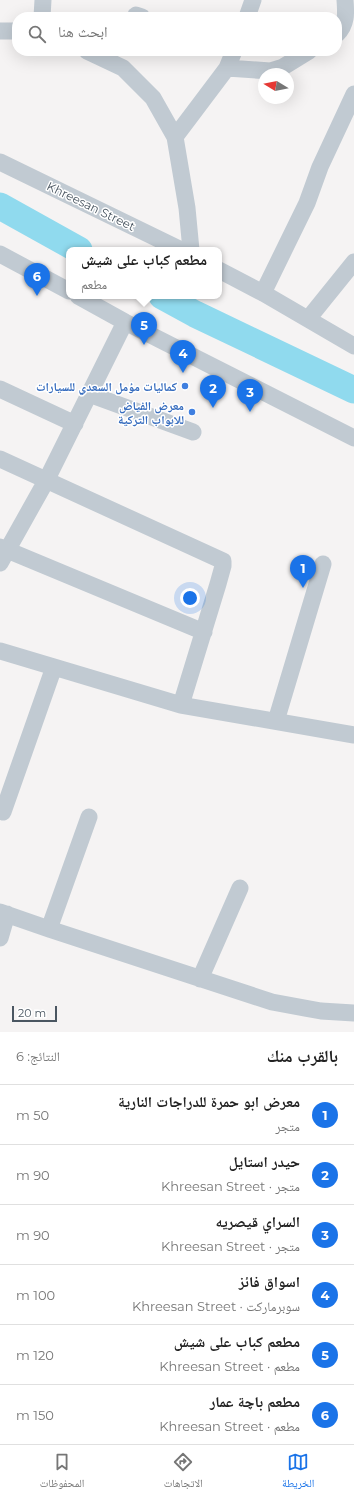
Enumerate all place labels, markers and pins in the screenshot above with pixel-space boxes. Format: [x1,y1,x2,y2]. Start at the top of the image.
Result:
pin: 6 [24,263,50,296]
pin: 5 [131,312,157,345]
pin: 4 [170,340,196,373]
pin: 2 [200,375,226,408]
place label: كماليات مؤمل السعدي للسيارات [36,379,178,396]
pin: 3 [237,379,263,412]
marker: كماليات مؤمل السعدي للسيارات [180,381,190,391]
place label: معرض الفياض للابواب التركية [118,398,184,427]
marker: معرض الفياض للابواب التركية [187,407,197,417]
pin: 1 [290,555,316,588]

